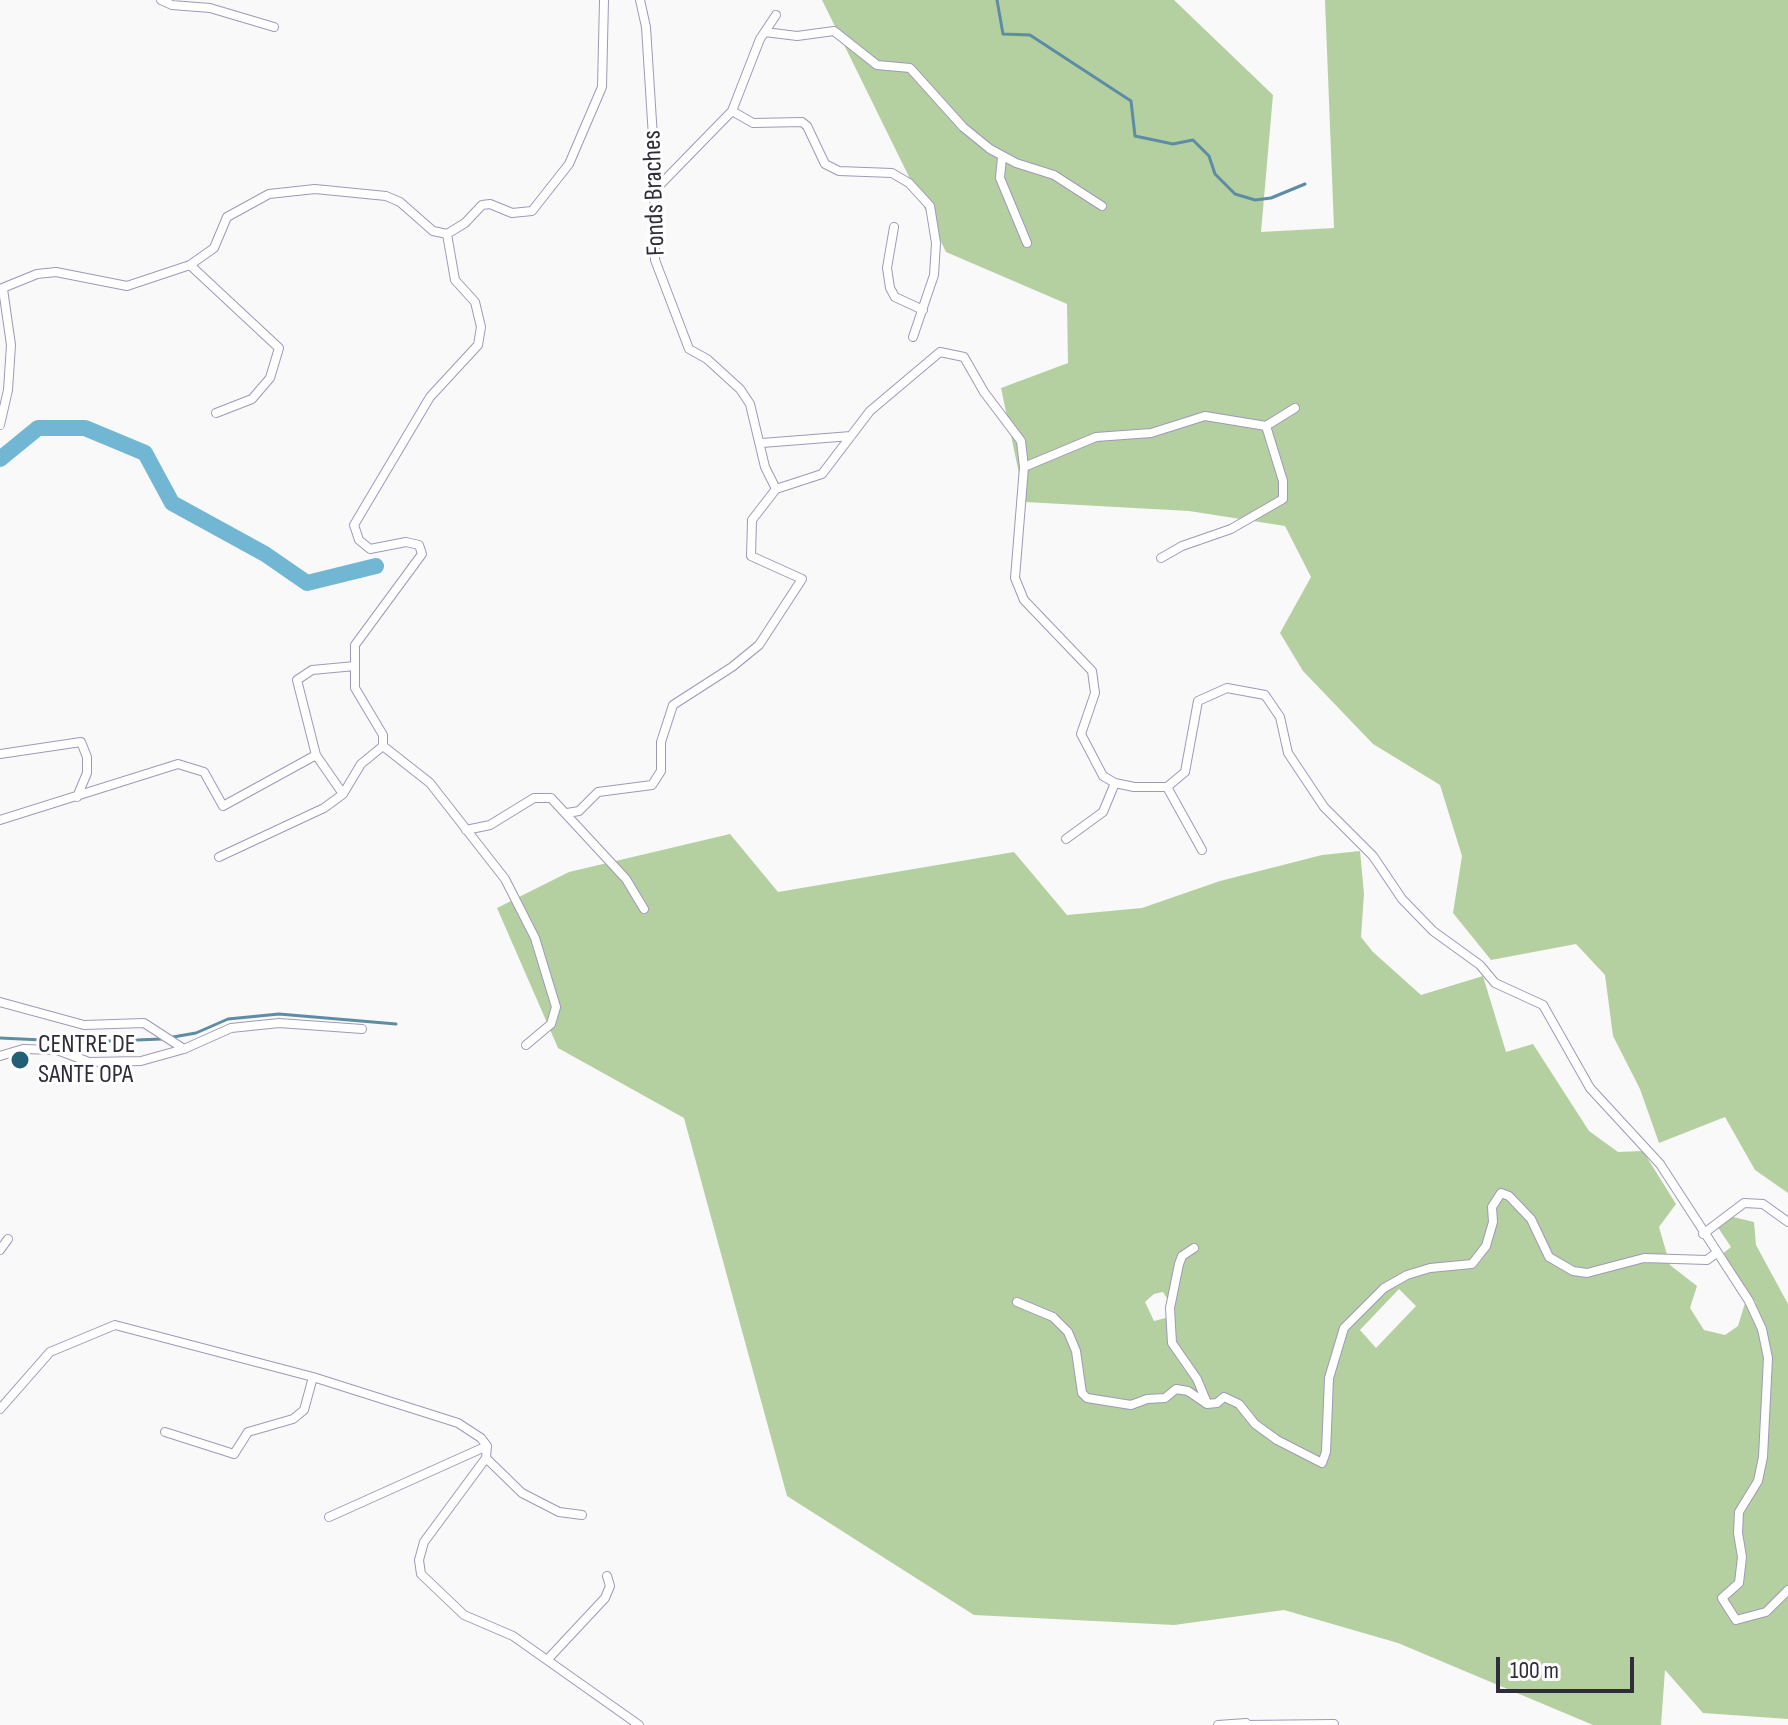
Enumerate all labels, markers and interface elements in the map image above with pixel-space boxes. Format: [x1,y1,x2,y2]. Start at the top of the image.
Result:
street label: Fonds Braches [637,130,673,256]
place label: CENTRE DE SANTE OPA [38,1029,135,1090]
marker: CENTRE DE SANTE OPA [9,1049,31,1071]
scale bar [1500,1641,1638,1691]
text: 100 m [1510,1656,1559,1685]

